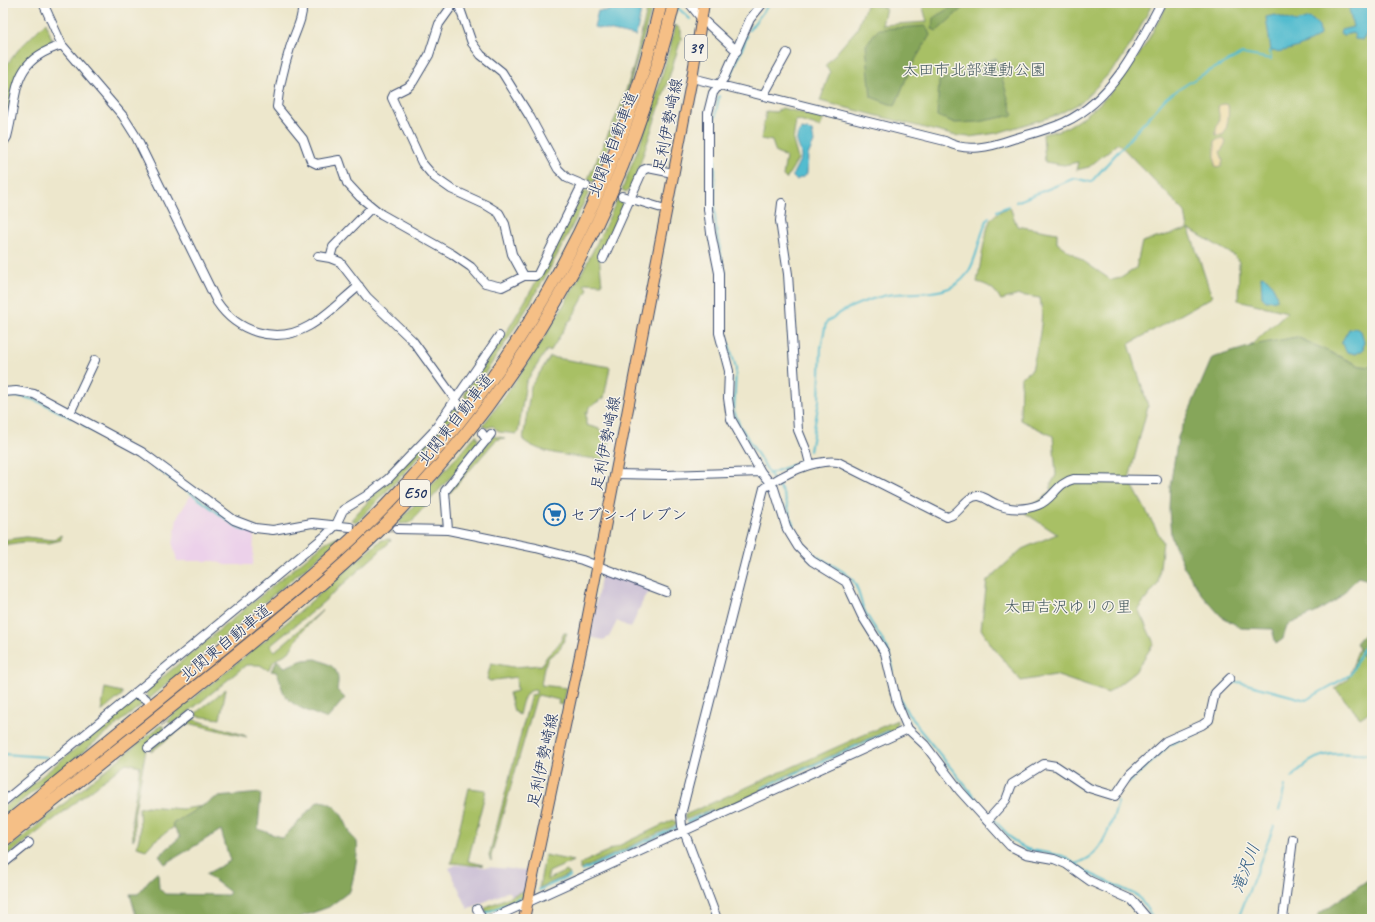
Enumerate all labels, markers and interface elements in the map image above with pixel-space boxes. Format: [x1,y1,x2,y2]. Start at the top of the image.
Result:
road number: 39 [685,35,707,61]
park label: 太田市北部運動公園 [902,60,1046,80]
street label: 足利伊勢崎線 [649,76,687,174]
street label: 北関東自動車道 [584,88,642,200]
street label: 北関東自動車道 [413,369,498,470]
street label: 足利伊勢崎線 [587,394,625,492]
road number: E50 [400,480,430,506]
supermarket icon: セブン-イレブン [542,501,568,527]
place label: セブン-イレブン [570,505,687,525]
park label: 太田吉沢ゆりの里 [1004,597,1132,617]
street label: 北関東自動車道 [176,600,275,686]
street label: 足利伊勢崎線 [523,711,563,809]
water label: 滝沢川 [1227,841,1264,896]

